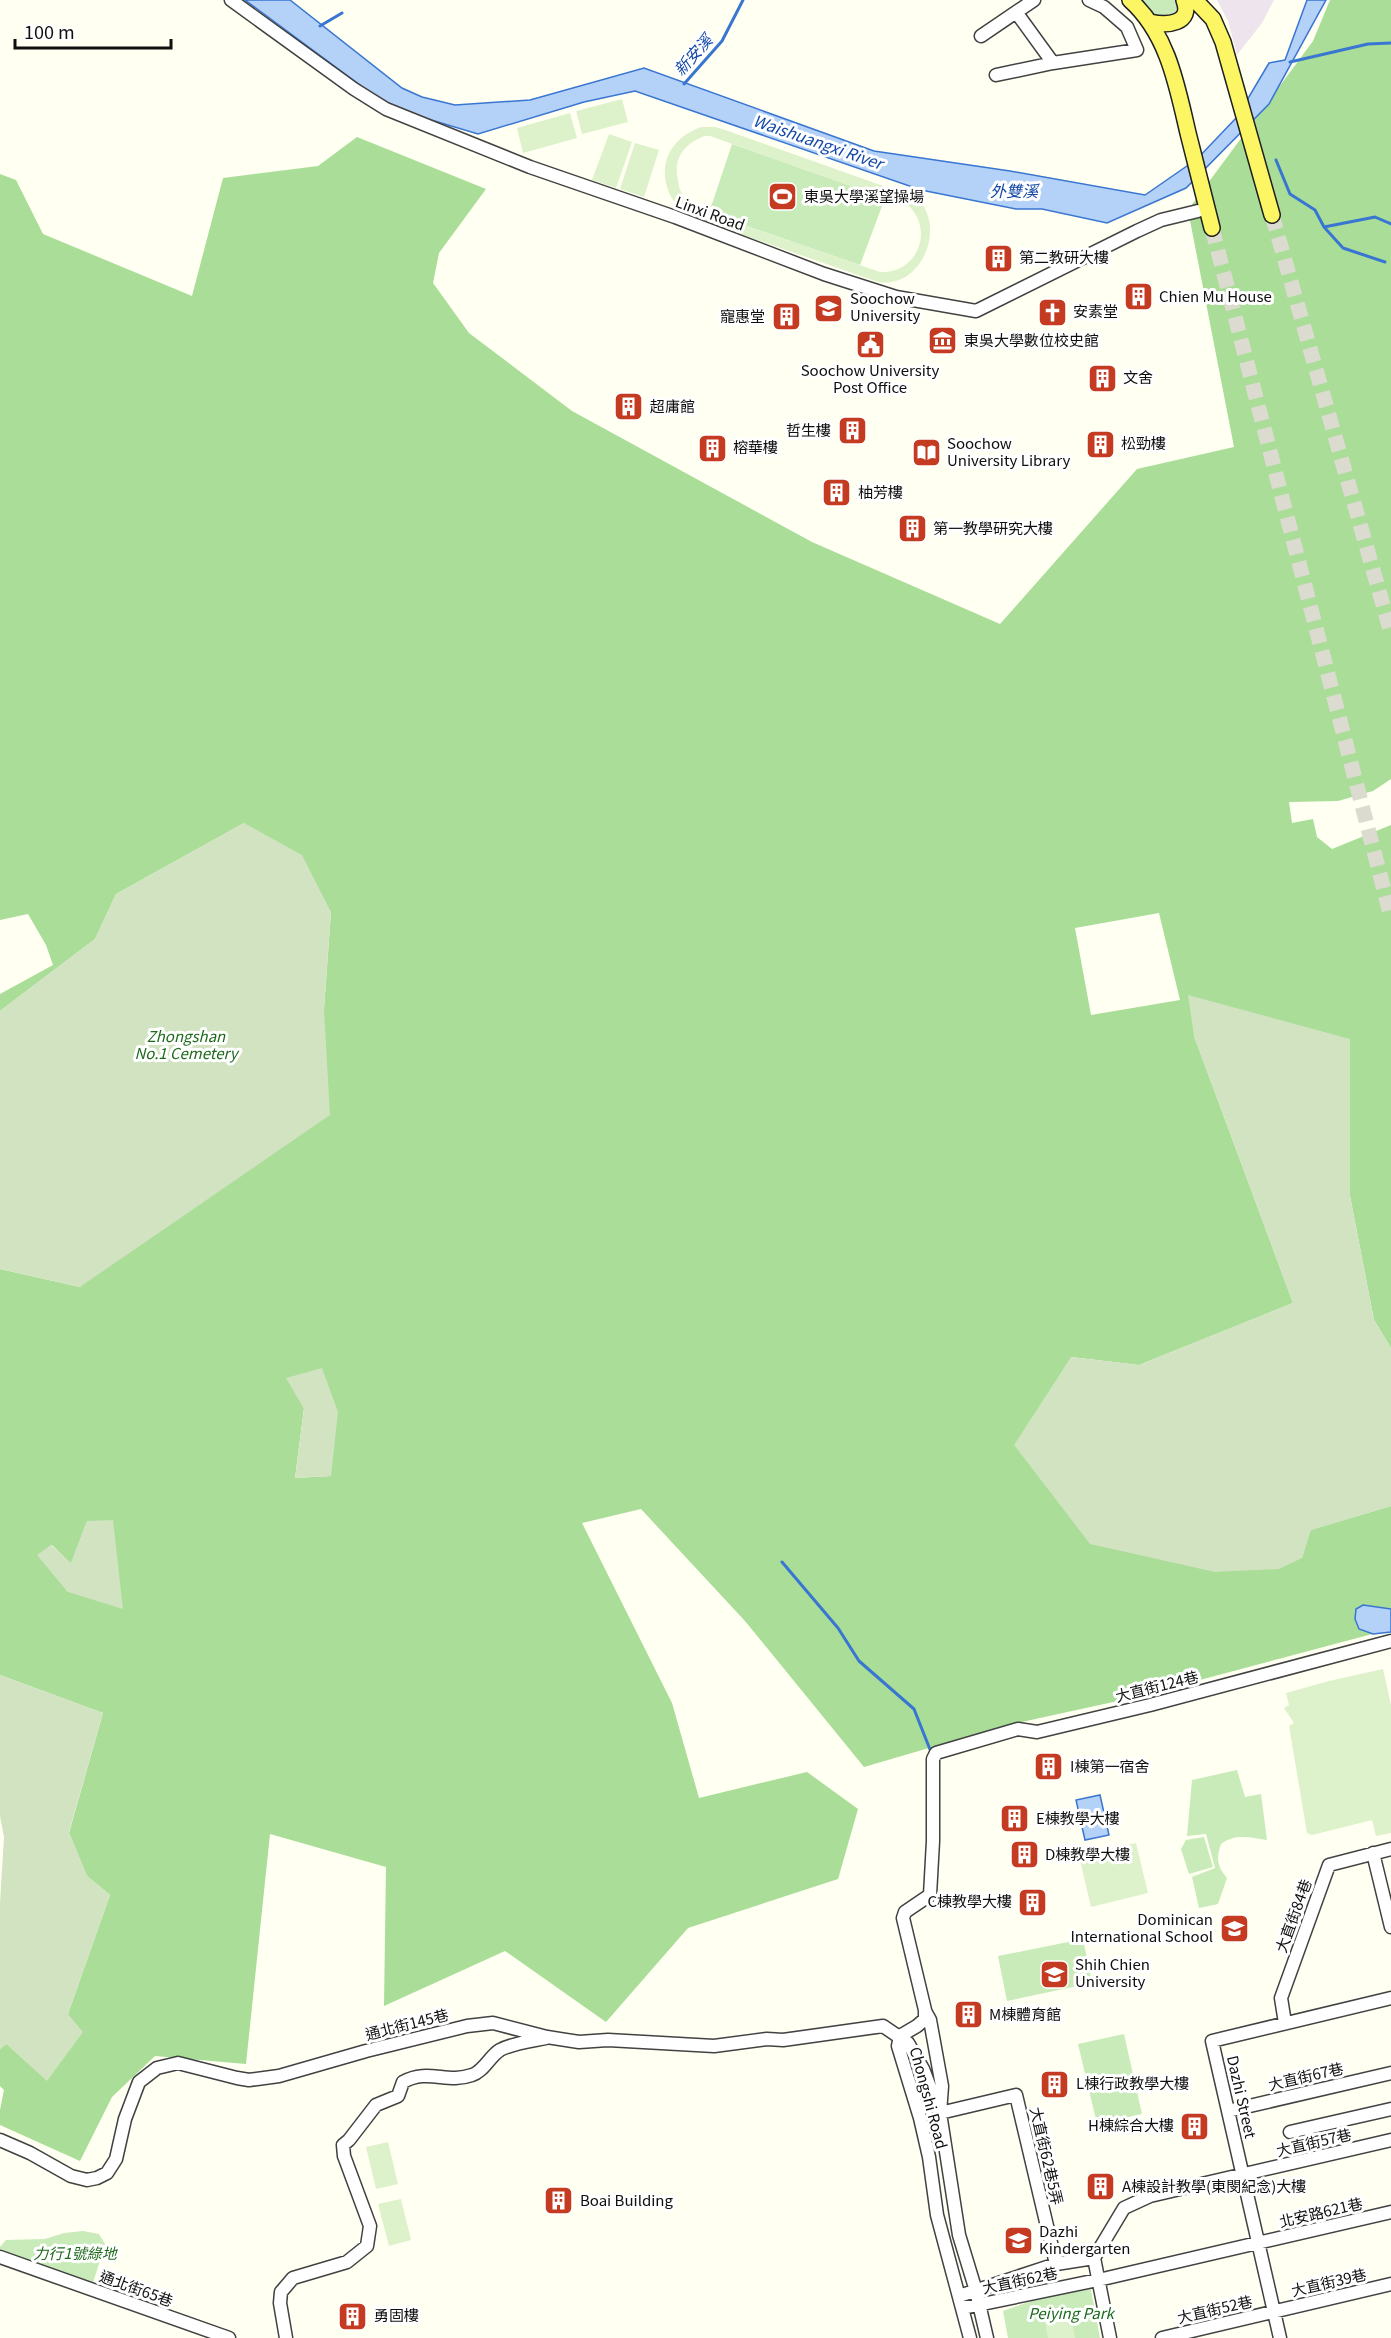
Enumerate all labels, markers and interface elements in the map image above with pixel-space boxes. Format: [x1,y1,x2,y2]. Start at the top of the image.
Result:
scale bar [15,12,171,50]
text: 100 m [24,18,75,44]
water label: 新安溪 [667,27,719,80]
water label: Waishuangxi River [750,108,889,175]
water label: 外雙溪 [990,178,1040,202]
sports icon: 東吳大學溪望操場 [767,181,799,213]
place label: 東吳大學溪望操場 [804,185,924,206]
street label: Linxi Road [673,190,748,235]
building icon: 第二教研大樓 [982,242,1014,274]
place label: 第二教研大樓 [1019,246,1109,267]
building icon: Chien Mu House [1122,281,1154,313]
place label: Chien Mu House [1159,285,1272,306]
place label: Soochow University [850,287,921,325]
school or university icon: Soochow University [813,292,845,324]
church icon: 安素堂 [1036,296,1068,328]
place label: 安素堂 [1073,300,1118,321]
building icon: 寵惠堂 [770,301,802,333]
place label: 寵惠堂 [720,305,765,326]
museum icon: 東吳大學數位校史館 [927,325,959,357]
public building icon: Soochow University Post Office [854,328,886,360]
place label: 東吳大學數位校史館 [964,329,1099,350]
place label: Soochow University Post Office [801,359,940,397]
building icon: 文舍 [1086,362,1118,394]
place label: 文舍 [1123,366,1153,387]
building icon: 超庸館 [613,391,645,423]
place label: 超庸館 [650,395,695,416]
building icon: 哲生樓 [836,415,868,447]
place label: 哲生樓 [786,419,831,440]
building icon: 松勁樓 [1084,428,1116,460]
building icon: 榕華樓 [696,432,728,464]
place label: Soochow University Library [947,432,1070,470]
place label: 松勁樓 [1121,432,1166,453]
place label: 榕華樓 [733,436,778,457]
library icon: Soochow University Library [910,437,942,469]
building icon: 柚芳樓 [821,477,853,509]
place label: 柚芳樓 [858,481,903,502]
building icon: 第一教學研究大樓 [896,513,928,545]
place label: 第一教學研究大樓 [933,517,1053,538]
park label: Zhongshan No.1 Cemetery [134,1025,240,1063]
street label: 大直街124巷 [1113,1665,1200,1706]
building icon: I棟第一宿舍 [1033,1751,1065,1783]
place label: I棟第一宿舍 [1070,1755,1149,1776]
building icon: E棟教學大樓 [999,1803,1031,1835]
place label: E棟教學大樓 [1036,1807,1120,1828]
building icon: D棟教學大樓 [1008,1839,1040,1871]
place label: D棟教學大樓 [1045,1843,1130,1864]
street label: 大直街84巷 [1270,1876,1316,1955]
building icon: C棟教學大樓 [1017,1886,1049,1918]
place label: C棟教學大樓 [927,1890,1012,1911]
place label: Dominican International School [1070,1908,1213,1946]
school or university icon: Dominican International School [1218,1913,1250,1945]
place label: Shih Chien University [1075,1953,1150,1991]
school or university icon: Shih Chien University [1038,1958,1070,1990]
building icon: M棟體育館 [952,1999,984,2031]
street label: 通北街145巷 [363,2003,450,2044]
place label: M棟體育館 [989,2003,1061,2024]
street label: Chongshi Road [906,2044,953,2151]
street label: Dazhi Street [1223,2053,1262,2140]
street label: 大直街67巷 [1266,2057,1345,2094]
building icon: L棟行政教學大樓 [1039,2068,1071,2100]
place label: L棟行政教學大樓 [1076,2072,1189,2093]
street label: 大直街62巷5弄 [1026,2105,1069,2207]
building icon: H棟綜合大樓 [1179,2110,1211,2142]
place label: H棟綜合大樓 [1088,2114,1174,2135]
street label: 大直街57巷 [1274,2123,1353,2160]
building icon: A棟設計教學(東閔紀念)大樓 [1085,2171,1117,2203]
place label: A棟設計教學(東閔紀念)大樓 [1122,2175,1306,2196]
building icon: Boai Building [543,2185,575,2217]
place label: Boai Building [580,2189,674,2210]
street label: 北安路621巷 [1277,2192,1364,2231]
place label: Dazhi Kindergarten [1039,2220,1130,2258]
school or university icon: Dazhi Kindergarten [1002,2225,1034,2257]
park label: 力行1號綠地 [33,2242,119,2263]
street label: 大直街62巷 [980,2261,1059,2298]
street label: 大直街39巷 [1289,2263,1368,2300]
street label: 通北街65巷 [97,2265,176,2311]
street label: 大直街52巷 [1175,2290,1254,2327]
building icon: 勇固樓 [337,2300,369,2332]
park label: Peiying Park [1028,2302,1116,2323]
place label: 勇固樓 [374,2304,419,2325]

